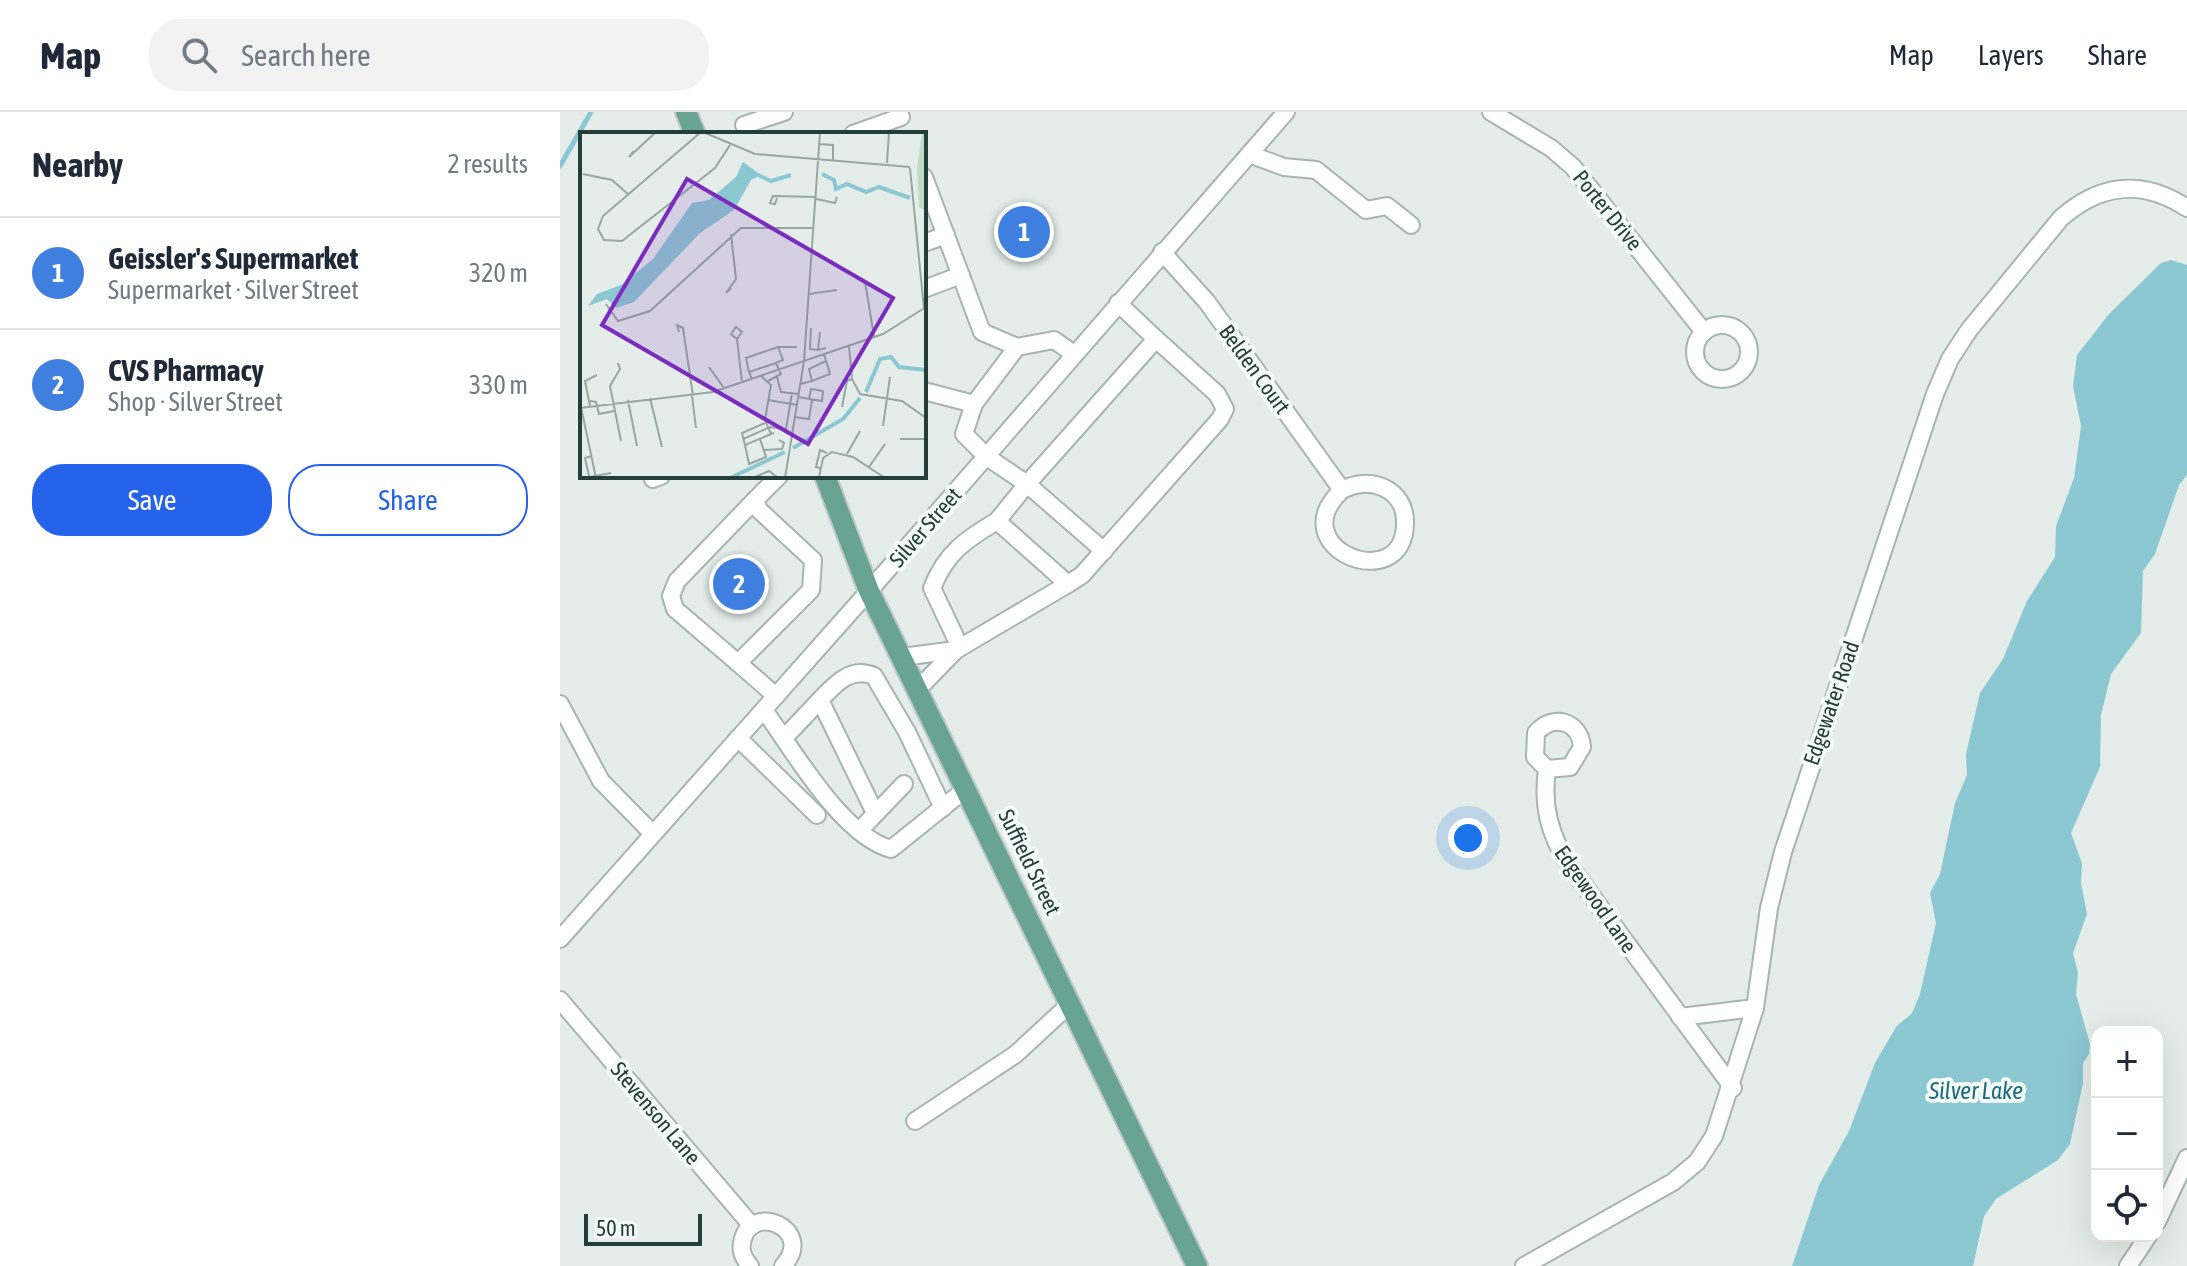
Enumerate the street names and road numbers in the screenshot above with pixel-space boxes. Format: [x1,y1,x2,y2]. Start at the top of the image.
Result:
street label: Porter Drive [1568,165,1648,255]
street label: Belden Court [1214,319,1296,419]
street label: Silver Street [884,482,966,572]
street label: Edgewater Road [1798,638,1864,768]
street label: Suffield Street [993,805,1067,919]
street label: Edgewood Lane [1549,840,1643,958]
street label: Stevenson Lane [606,1056,706,1170]

